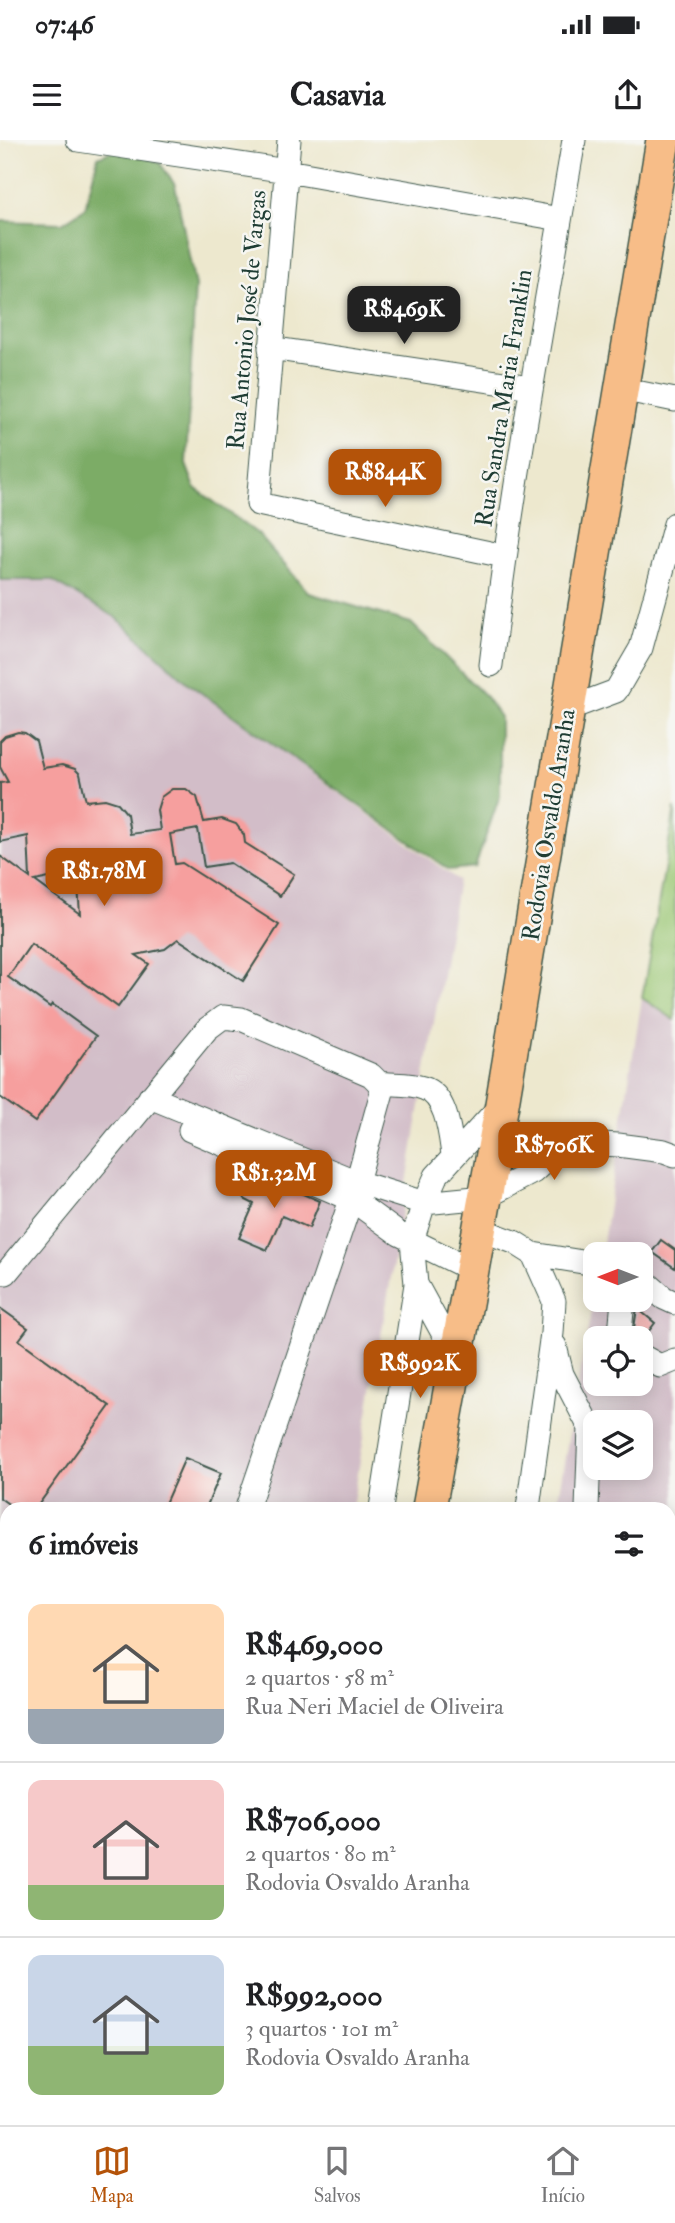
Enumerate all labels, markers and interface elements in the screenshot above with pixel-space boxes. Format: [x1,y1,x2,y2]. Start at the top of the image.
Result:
text: 07:46 [35,9,94,41]
text: Casavia [290,75,385,115]
icon: menu [28,76,66,114]
icon: share [609,76,647,114]
street label: Rua Antonio José de Vargas [220,189,274,451]
street label: Rua Sandra Maria Franklin [468,267,540,529]
pin: R$469K [347,286,461,346]
text: R$469K [363,294,445,323]
pin: R$844K [328,450,442,509]
text: R$844K [344,457,426,486]
street label: Rodovia Osvaldo Aranha [515,706,583,943]
pin: R$1.78M [39,848,169,908]
text: R$1.78M [62,856,146,885]
pin: R$706K [497,1122,611,1182]
text: R$706K [514,1130,594,1159]
pin: R$1.32M [209,1150,339,1210]
text: R$1.32M [232,1158,316,1187]
north arrow [583,1242,653,1312]
map controls [583,1242,653,1480]
button: locate [583,1326,653,1396]
pin: R$992K [363,1340,477,1400]
text: R$992K [380,1348,460,1377]
button: layers [583,1410,653,1480]
icon: filters [610,1525,648,1563]
text: 6 imóveis [28,1526,138,1563]
text: R$469,000 [245,1626,383,1663]
icon: home [84,1632,168,1716]
text: 2 quartos · 58 m² [245,1663,394,1692]
text: Rua Neri Maciel de Oliveira [245,1692,504,1721]
text: R$706,000 [245,1802,381,1839]
icon: home [84,1808,168,1892]
text: 2 quartos · 80 m² [245,1839,396,1868]
text: Rodovia Osvaldo Aranha [245,1868,470,1897]
text: R$992,000 [245,1977,383,2014]
icon: home [84,1983,168,2067]
text: 3 quartos · 101 m² [245,2014,398,2043]
text: Rodovia Osvaldo Aranha [245,2043,470,2072]
tab: Mapa [90,2142,134,2208]
tab: Salvos [314,2142,361,2208]
tab: Início [541,2142,585,2208]

